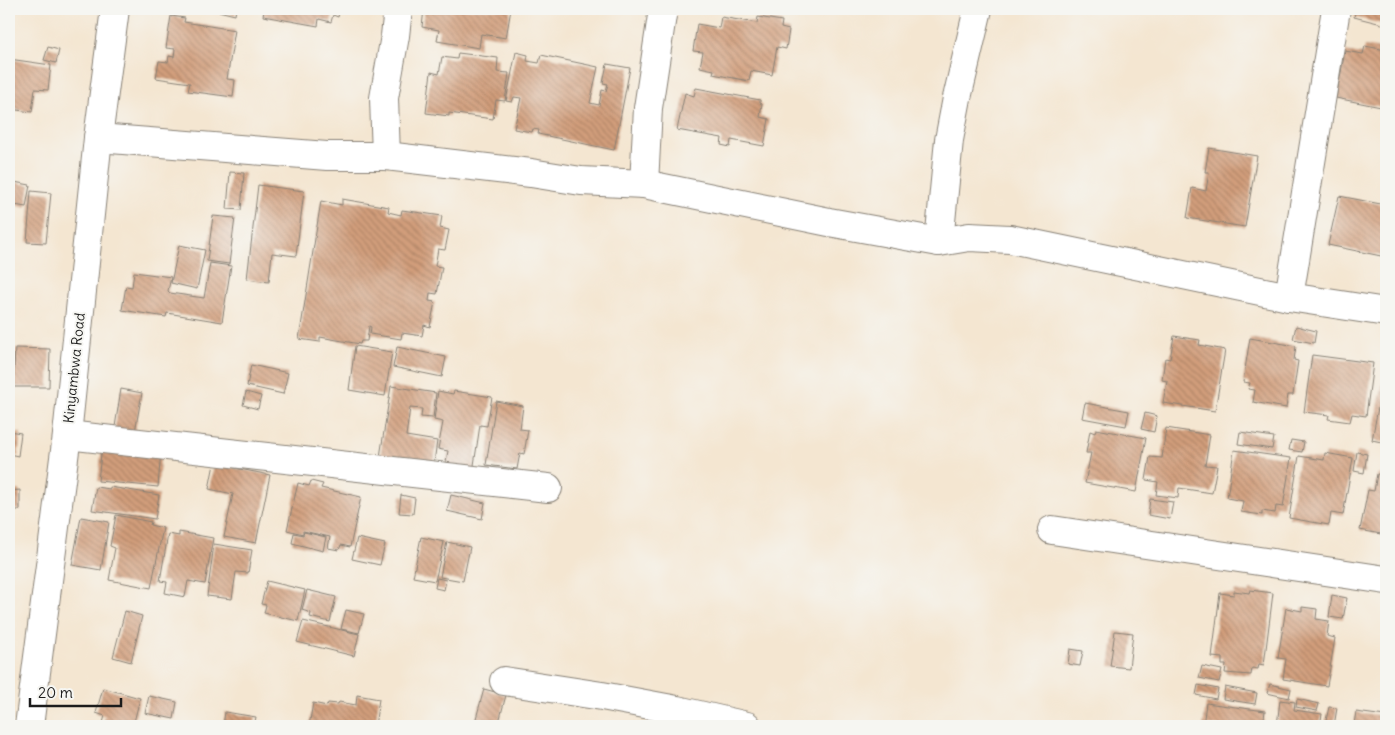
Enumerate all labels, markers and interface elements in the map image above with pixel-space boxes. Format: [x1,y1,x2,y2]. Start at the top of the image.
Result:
street label: Kinyambwa Road [59,312,89,424]
scale bar [30,675,121,707]
text: 20 m [38,683,73,702]

